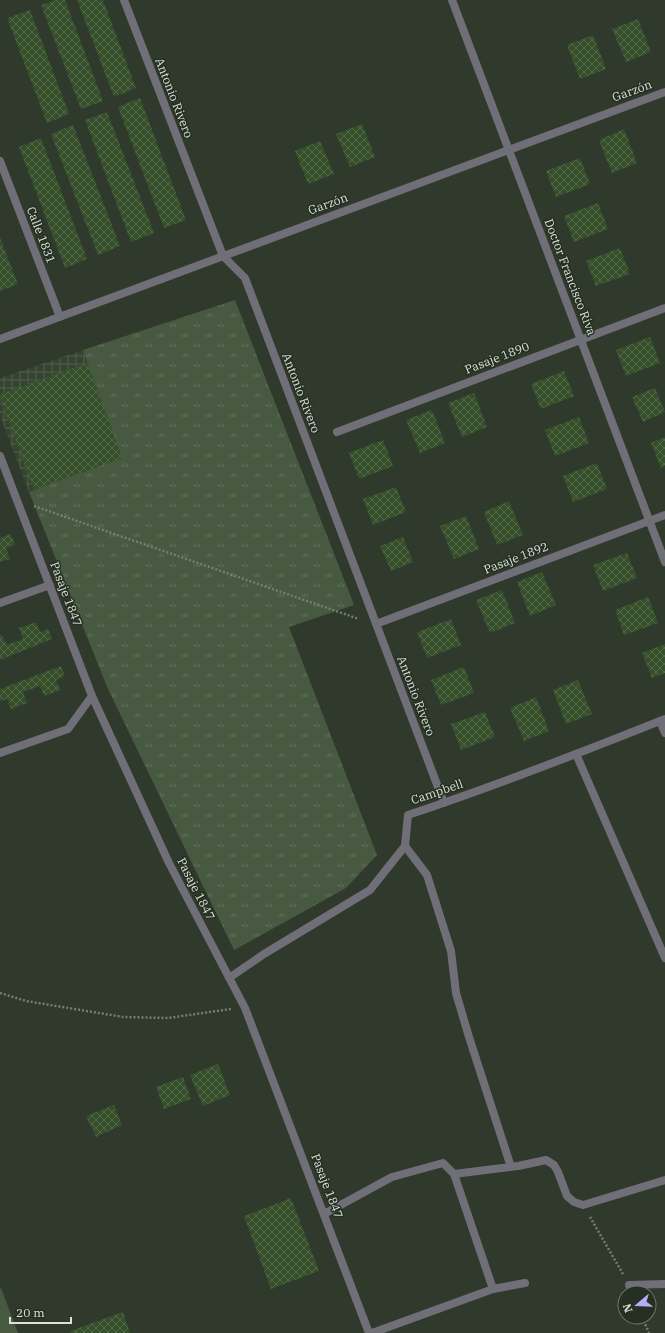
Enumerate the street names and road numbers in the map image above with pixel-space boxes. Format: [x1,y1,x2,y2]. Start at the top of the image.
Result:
street label: Antonio Rivero [152,56,197,140]
street label: Garzón [610,76,654,105]
street label: Garzón [306,189,350,218]
street label: Calle 1831 [24,204,59,265]
street label: Doctor Francisco Riva [541,216,600,338]
street label: Pasaje 1890 [462,338,531,377]
street label: Antonio Rivero [279,351,324,435]
street label: Pasaje 1892 [481,538,550,577]
street label: Pasaje 1847 [47,559,86,628]
street label: Antonio Rivero [394,654,439,738]
street label: Campbell [409,776,465,807]
street label: Pasaje 1847 [174,855,219,922]
street label: Pasaje 1847 [308,1151,347,1220]

